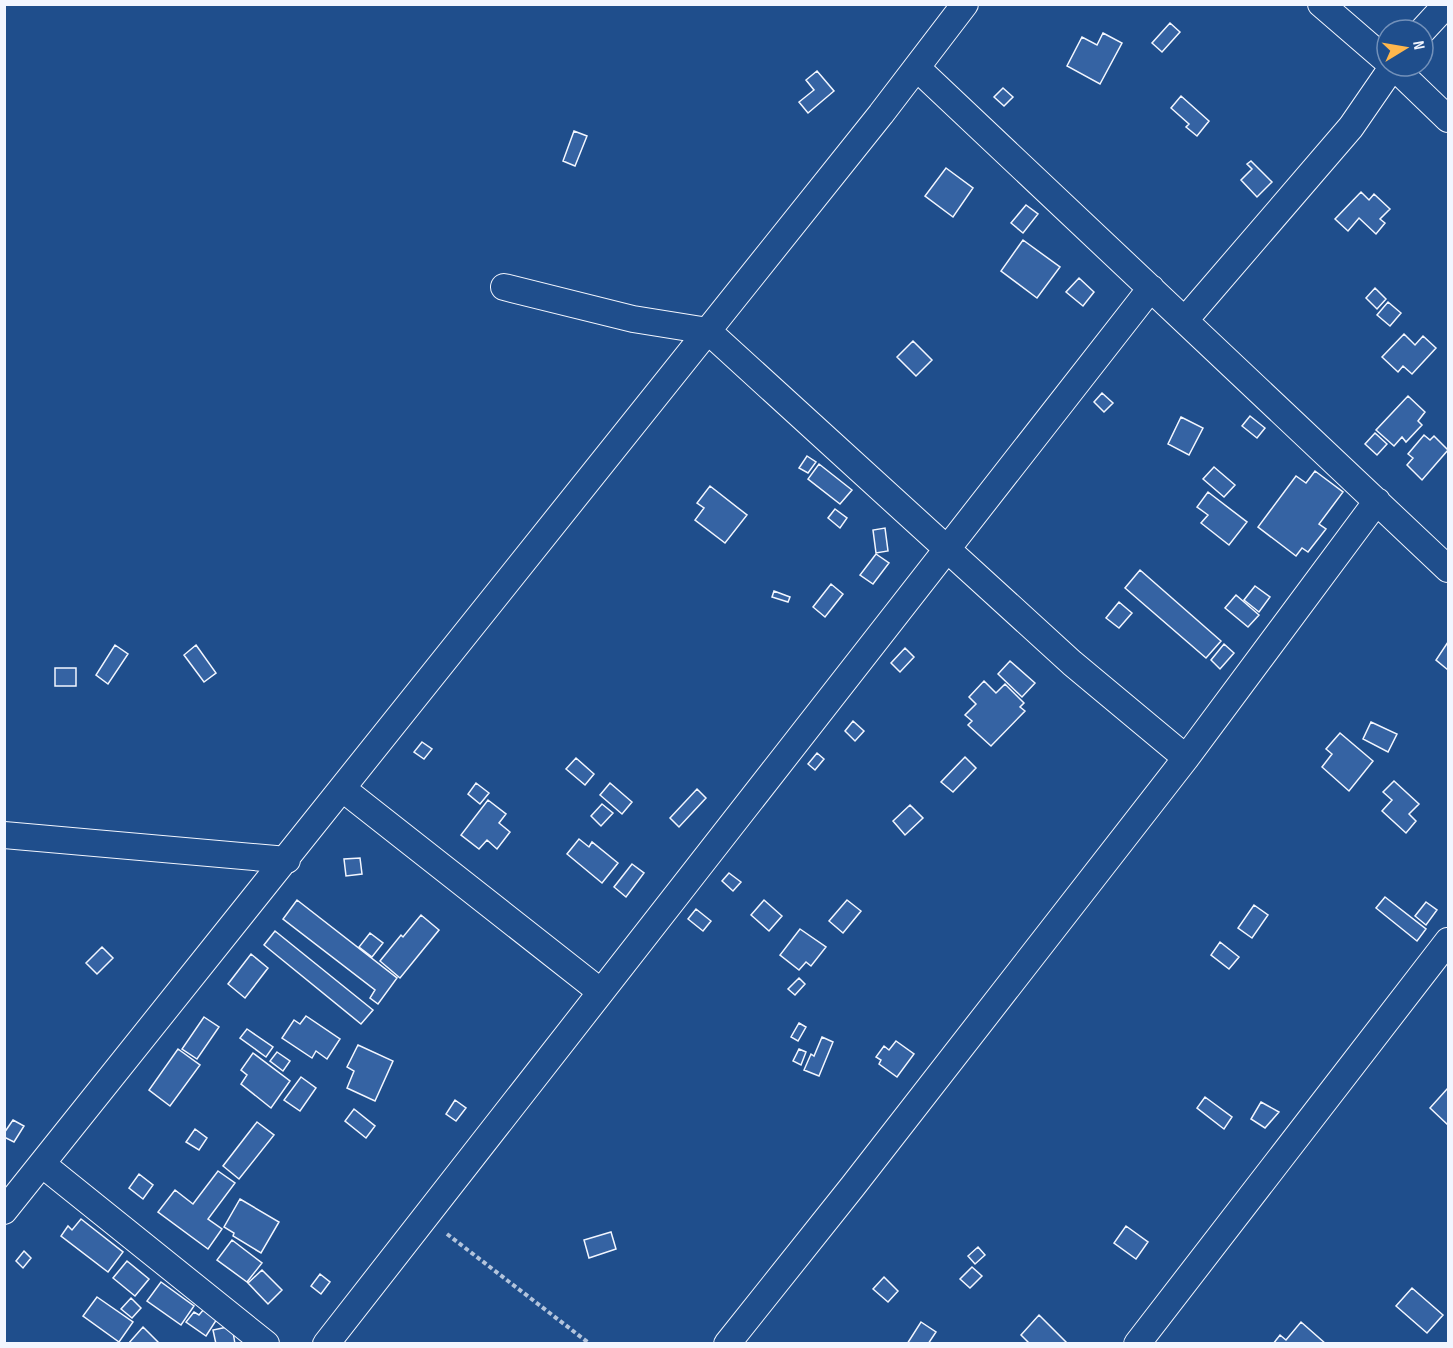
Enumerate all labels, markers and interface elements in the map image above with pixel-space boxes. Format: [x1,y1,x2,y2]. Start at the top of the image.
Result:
north arrow [1375,18,1435,78]
text: N [1408,39,1428,51]

